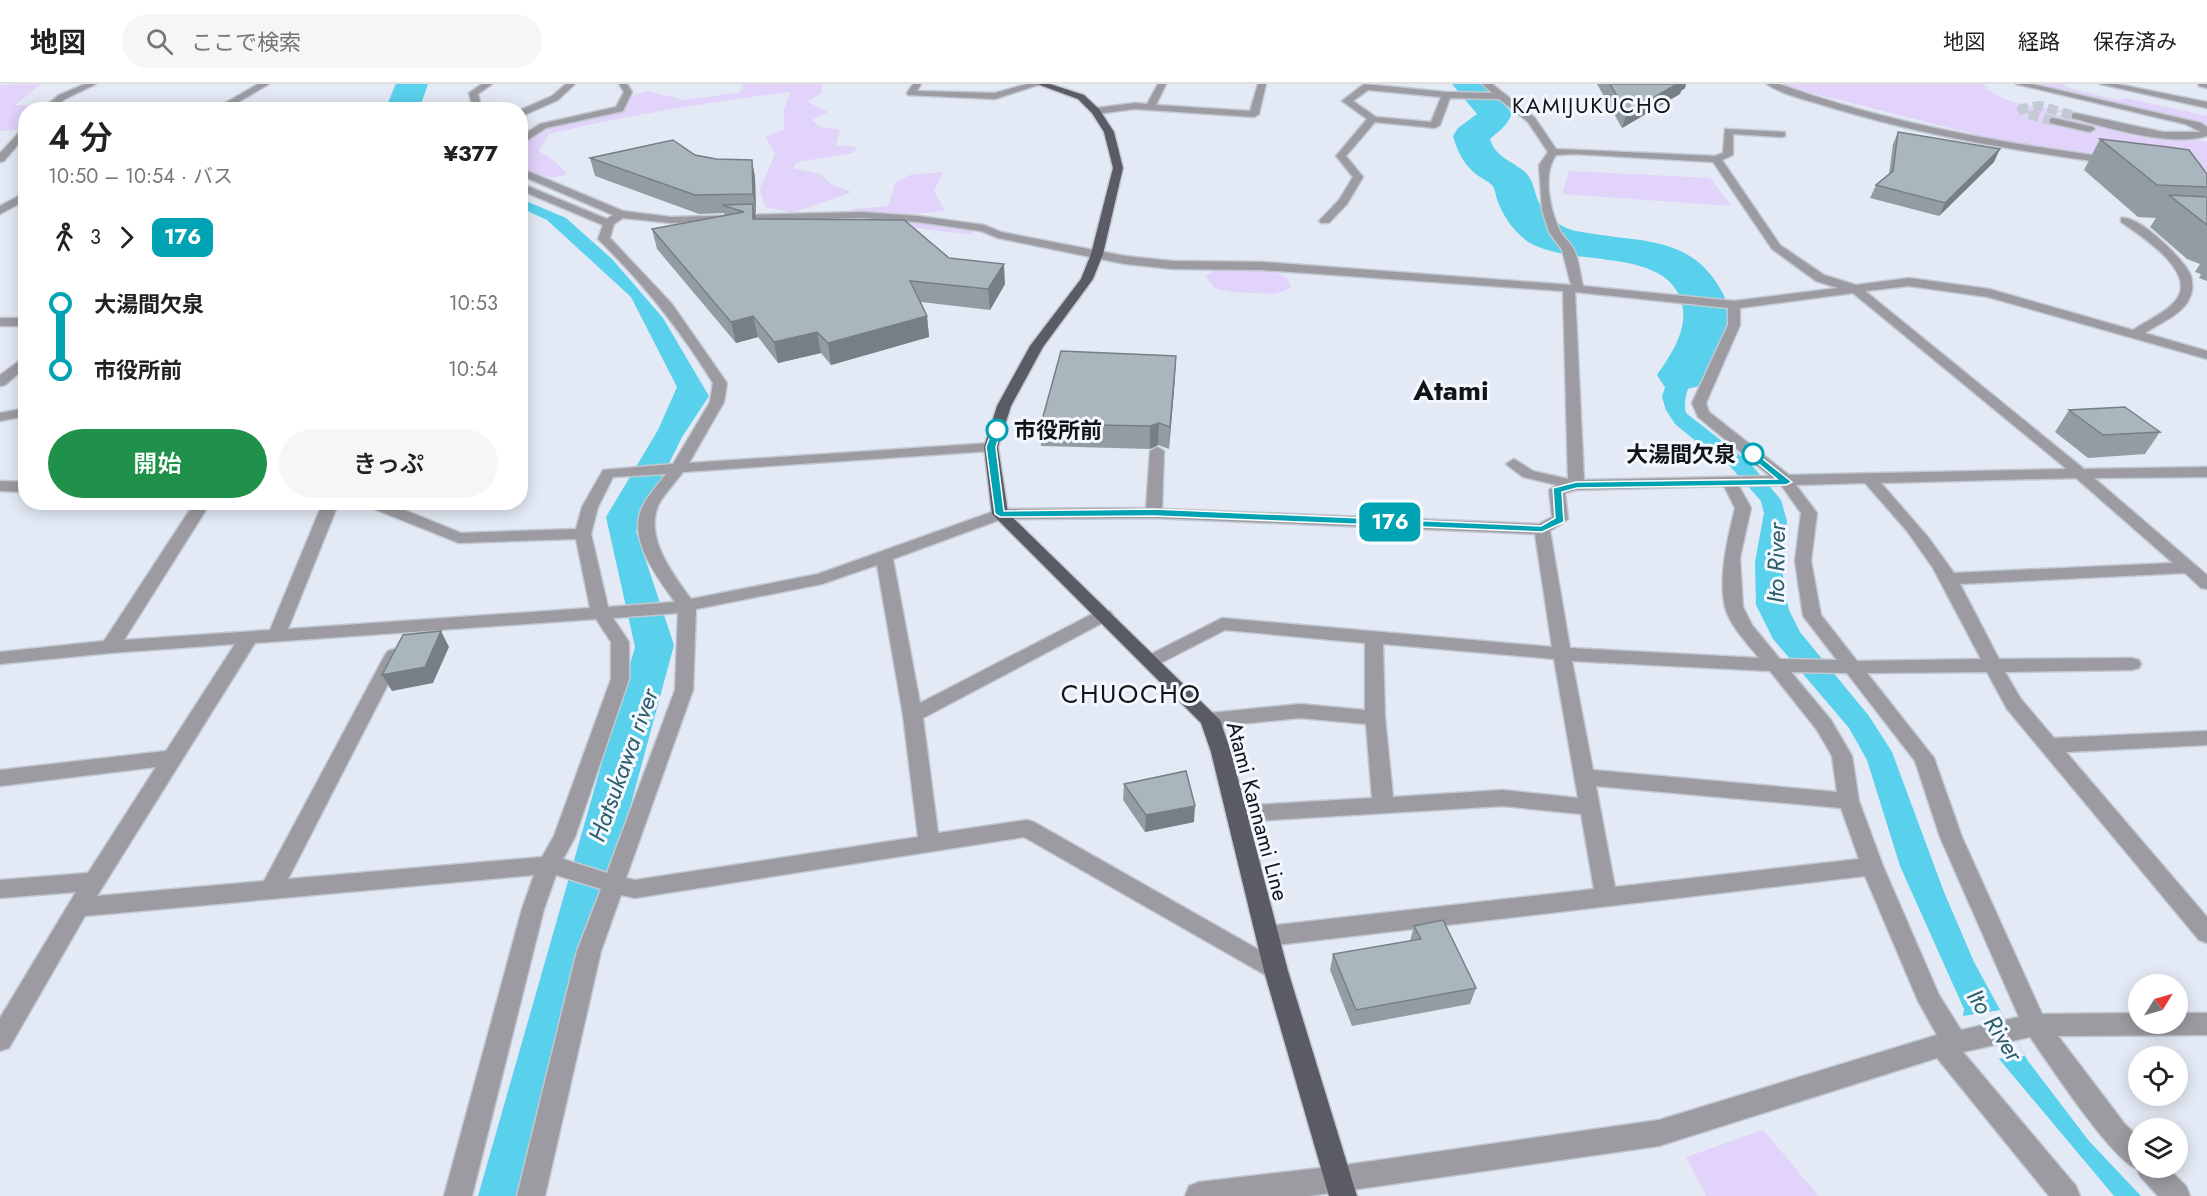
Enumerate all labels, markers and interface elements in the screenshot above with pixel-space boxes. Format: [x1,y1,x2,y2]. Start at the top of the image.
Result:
search box [122,14,542,68]
text: 地図 [30,22,86,63]
icon: search [143,25,176,58]
text: ここで検索 [191,26,301,58]
text: 地図 [1943,27,1985,57]
text: 経路 [2018,27,2060,57]
text: 保存済み [2093,27,2177,57]
district label: KAMIJUKUCHO [1512,89,1672,121]
text: 4 分 [48,114,113,161]
text: ¥377 [443,137,498,169]
text: 10:50 – 10:54 · バス [48,162,233,191]
icon: walk [48,221,81,254]
icon: forward [110,221,143,254]
text: 176 [164,222,201,252]
text: 3 [90,223,101,252]
text: 大湯間欠泉 [94,288,204,320]
text: 10:53 [449,289,498,318]
text: 市役所前 [94,354,182,386]
text: 10:54 [448,355,498,384]
district label: Atami [1412,370,1489,411]
place label: 市役所前 [1014,414,1102,446]
marker: 市役所前 [986,419,1008,441]
button: 開始 [48,429,267,498]
button: きっぷ [279,429,498,498]
place label: 大湯間欠泉 [1626,438,1736,470]
marker: 大湯間欠泉 [1742,443,1764,465]
line badge: 176 [1356,502,1424,542]
text: 176 [1371,507,1409,537]
water label: Ito River [1758,521,1794,603]
district label: CHUOCHO [1061,675,1201,713]
water label: Hatsukawa river [579,682,668,847]
street label: Atami Kannami Line [1219,718,1297,904]
north arrow [2128,974,2188,1034]
map controls [2128,974,2188,1178]
water label: Ito River [1958,982,2033,1070]
button: locate [2128,1046,2188,1106]
button: layers [2128,1118,2188,1178]

